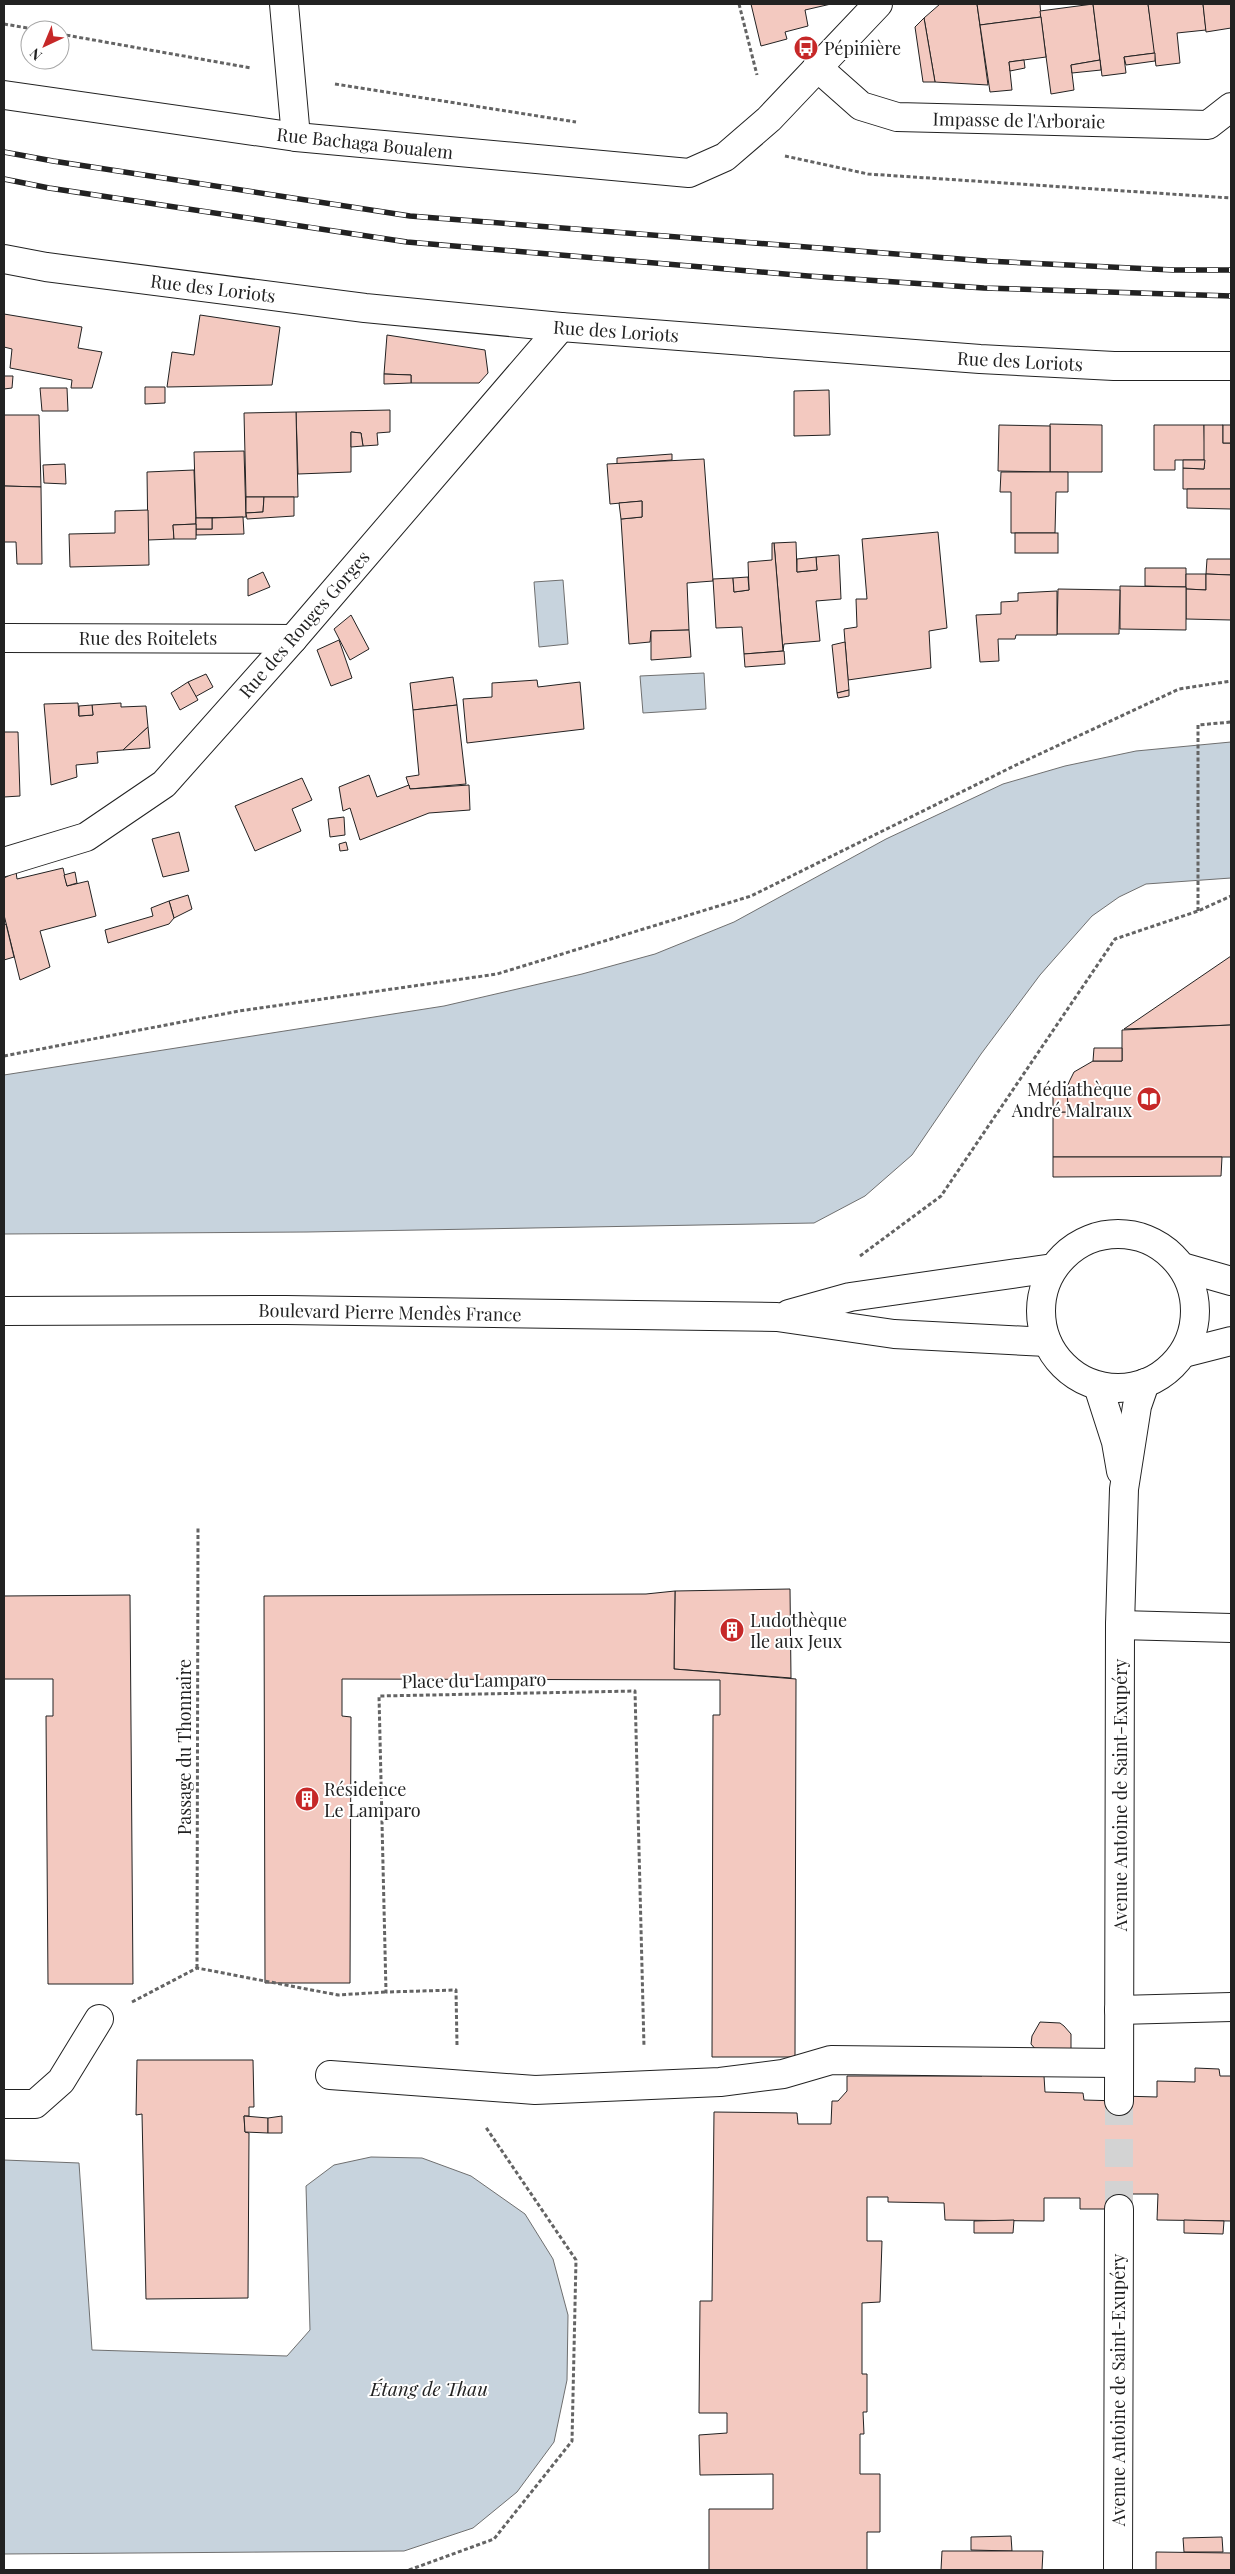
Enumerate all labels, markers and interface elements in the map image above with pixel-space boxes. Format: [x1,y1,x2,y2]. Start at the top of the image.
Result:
north arrow [20,20,70,70]
bus stop icon: Pépinière [793,35,819,61]
place label: Pépinière [824,36,901,60]
text: N [25,44,46,65]
street label: Impasse de l'Arboraie [932,106,1106,134]
street label: Rue Bachaga Boualem [276,122,454,164]
street label: Rue des Loriots [149,268,277,308]
street label: Rue des Loriots [552,315,680,347]
street label: Rue des Loriots [957,346,1083,376]
street label: Rue des Rouges Gorges [233,545,375,703]
street label: Rue des Roitelets [79,626,217,650]
place label: Médiathèque André Malraux [1011,1077,1133,1122]
library icon: Médiathèque André Malraux [1136,1086,1162,1112]
street label: Boulevard Pierre Mendès France [258,1298,522,1326]
place label: Ludothèque Ile aux Jeux [750,1608,847,1653]
building icon: Ludothèque Ile aux Jeux [719,1617,745,1643]
street label: Passage du Thonnaire [172,1659,196,1835]
street label: Avenue Antoine de Saint-Exupéry [1108,1659,1132,1932]
street label: Place du Lamparo [401,1667,547,1693]
place label: Résidence Le Lamparo [324,1777,421,1822]
building icon: Résidence Le Lamparo [294,1786,320,1812]
street label: Avenue Antoine de Saint-Exupéry [1106,2254,1130,2527]
water label: Étang de Thau [369,2375,488,2401]

